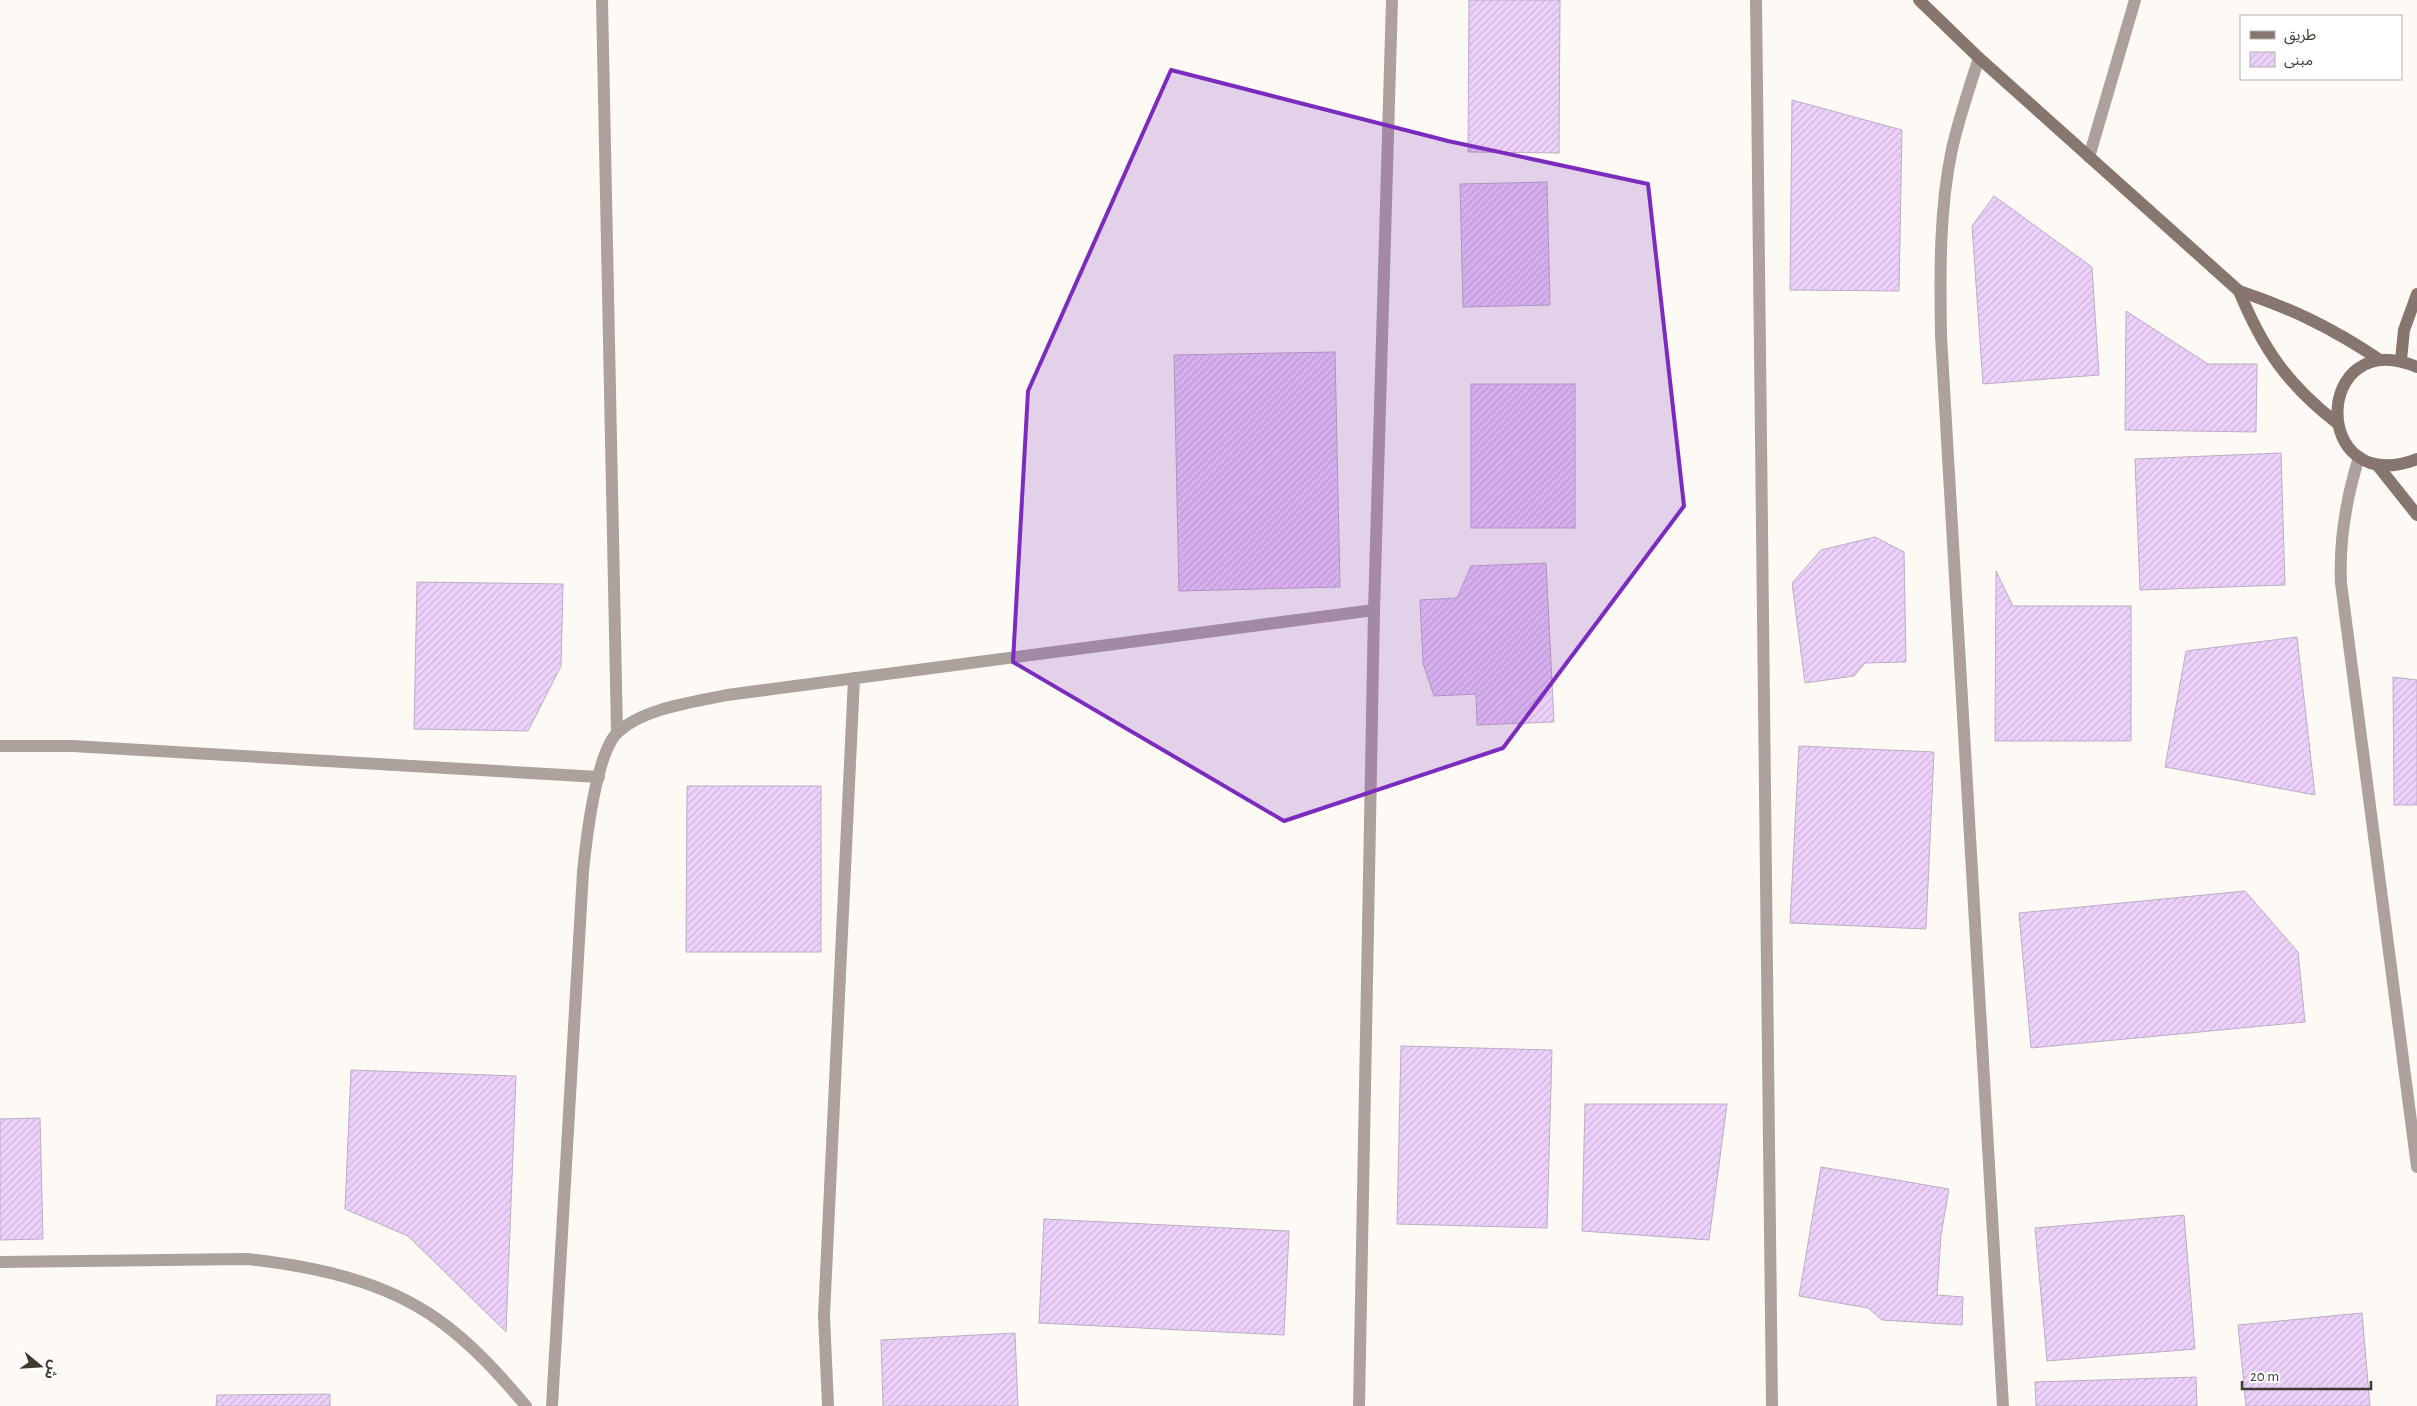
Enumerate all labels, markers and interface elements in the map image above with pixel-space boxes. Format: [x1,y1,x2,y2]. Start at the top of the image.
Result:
legend [2240,15,2402,80]
text: طريق [2284,28,2316,45]
text: مبنى [2284,53,2313,69]
north arrow [15,1341,65,1391]
text: ش [42,1358,61,1381]
scale bar [2242,1358,2371,1390]
text: 20 m [2250,1369,2279,1384]

